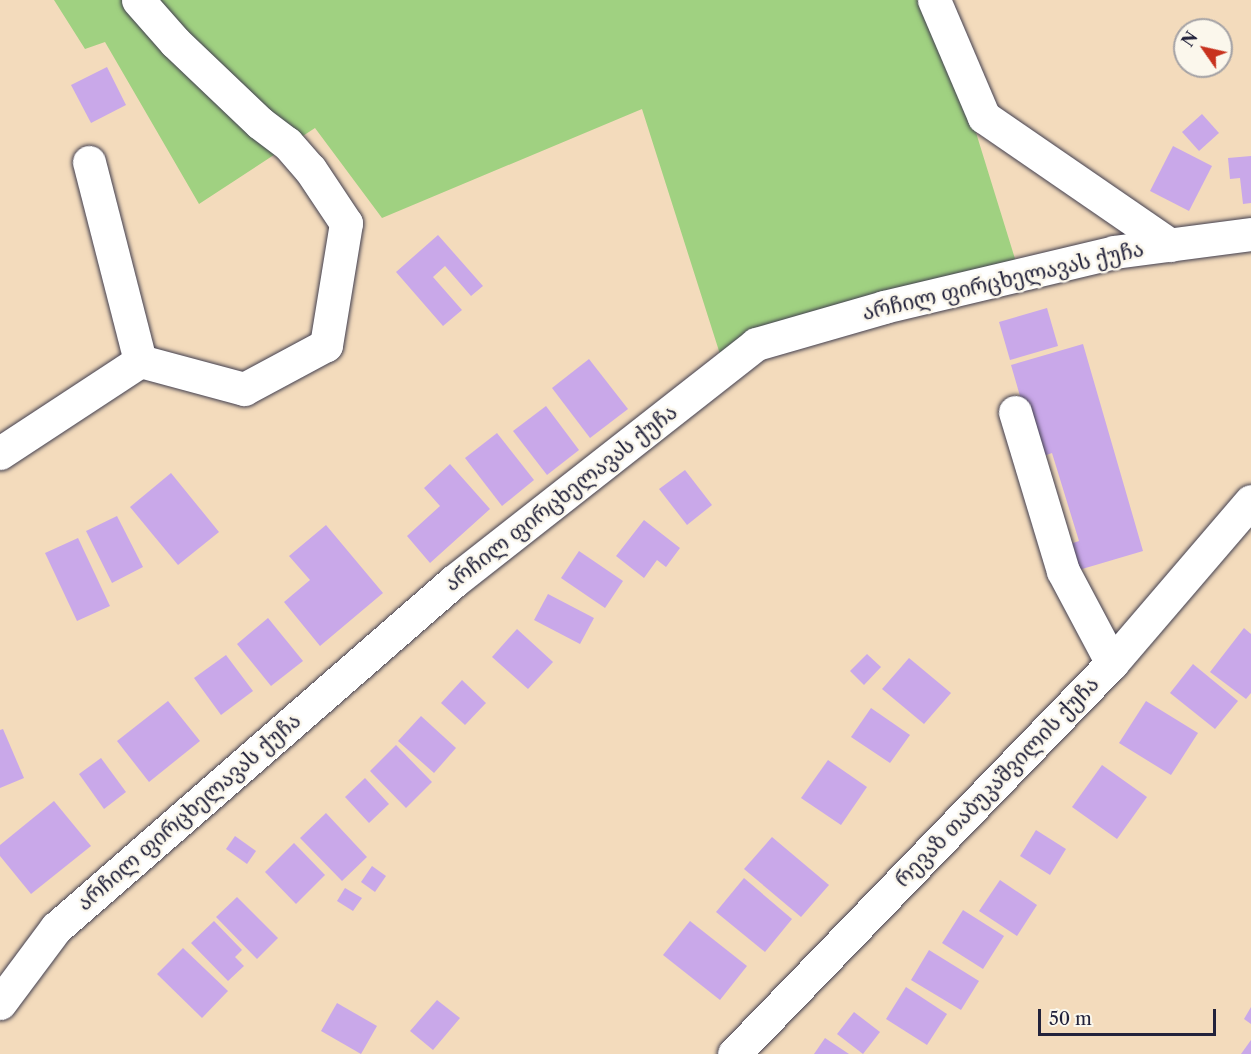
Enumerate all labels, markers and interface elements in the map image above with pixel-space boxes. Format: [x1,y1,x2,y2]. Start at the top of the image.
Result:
north arrow [1173,18,1233,78]
text: N [1178,28,1202,50]
street label: არჩილ ფირცხელავას ქუჩა [860,236,1146,326]
street label: არჩილ ფირცხელავას ქუჩა [440,399,682,597]
street label: რევაზ თაბუკაშვილის ქუჩა [890,672,1104,892]
street label: არჩილ ფირცხელავას ქუჩა [72,708,306,916]
scale bar [1041,997,1220,1035]
text: 50 m [1049,1008,1092,1030]

